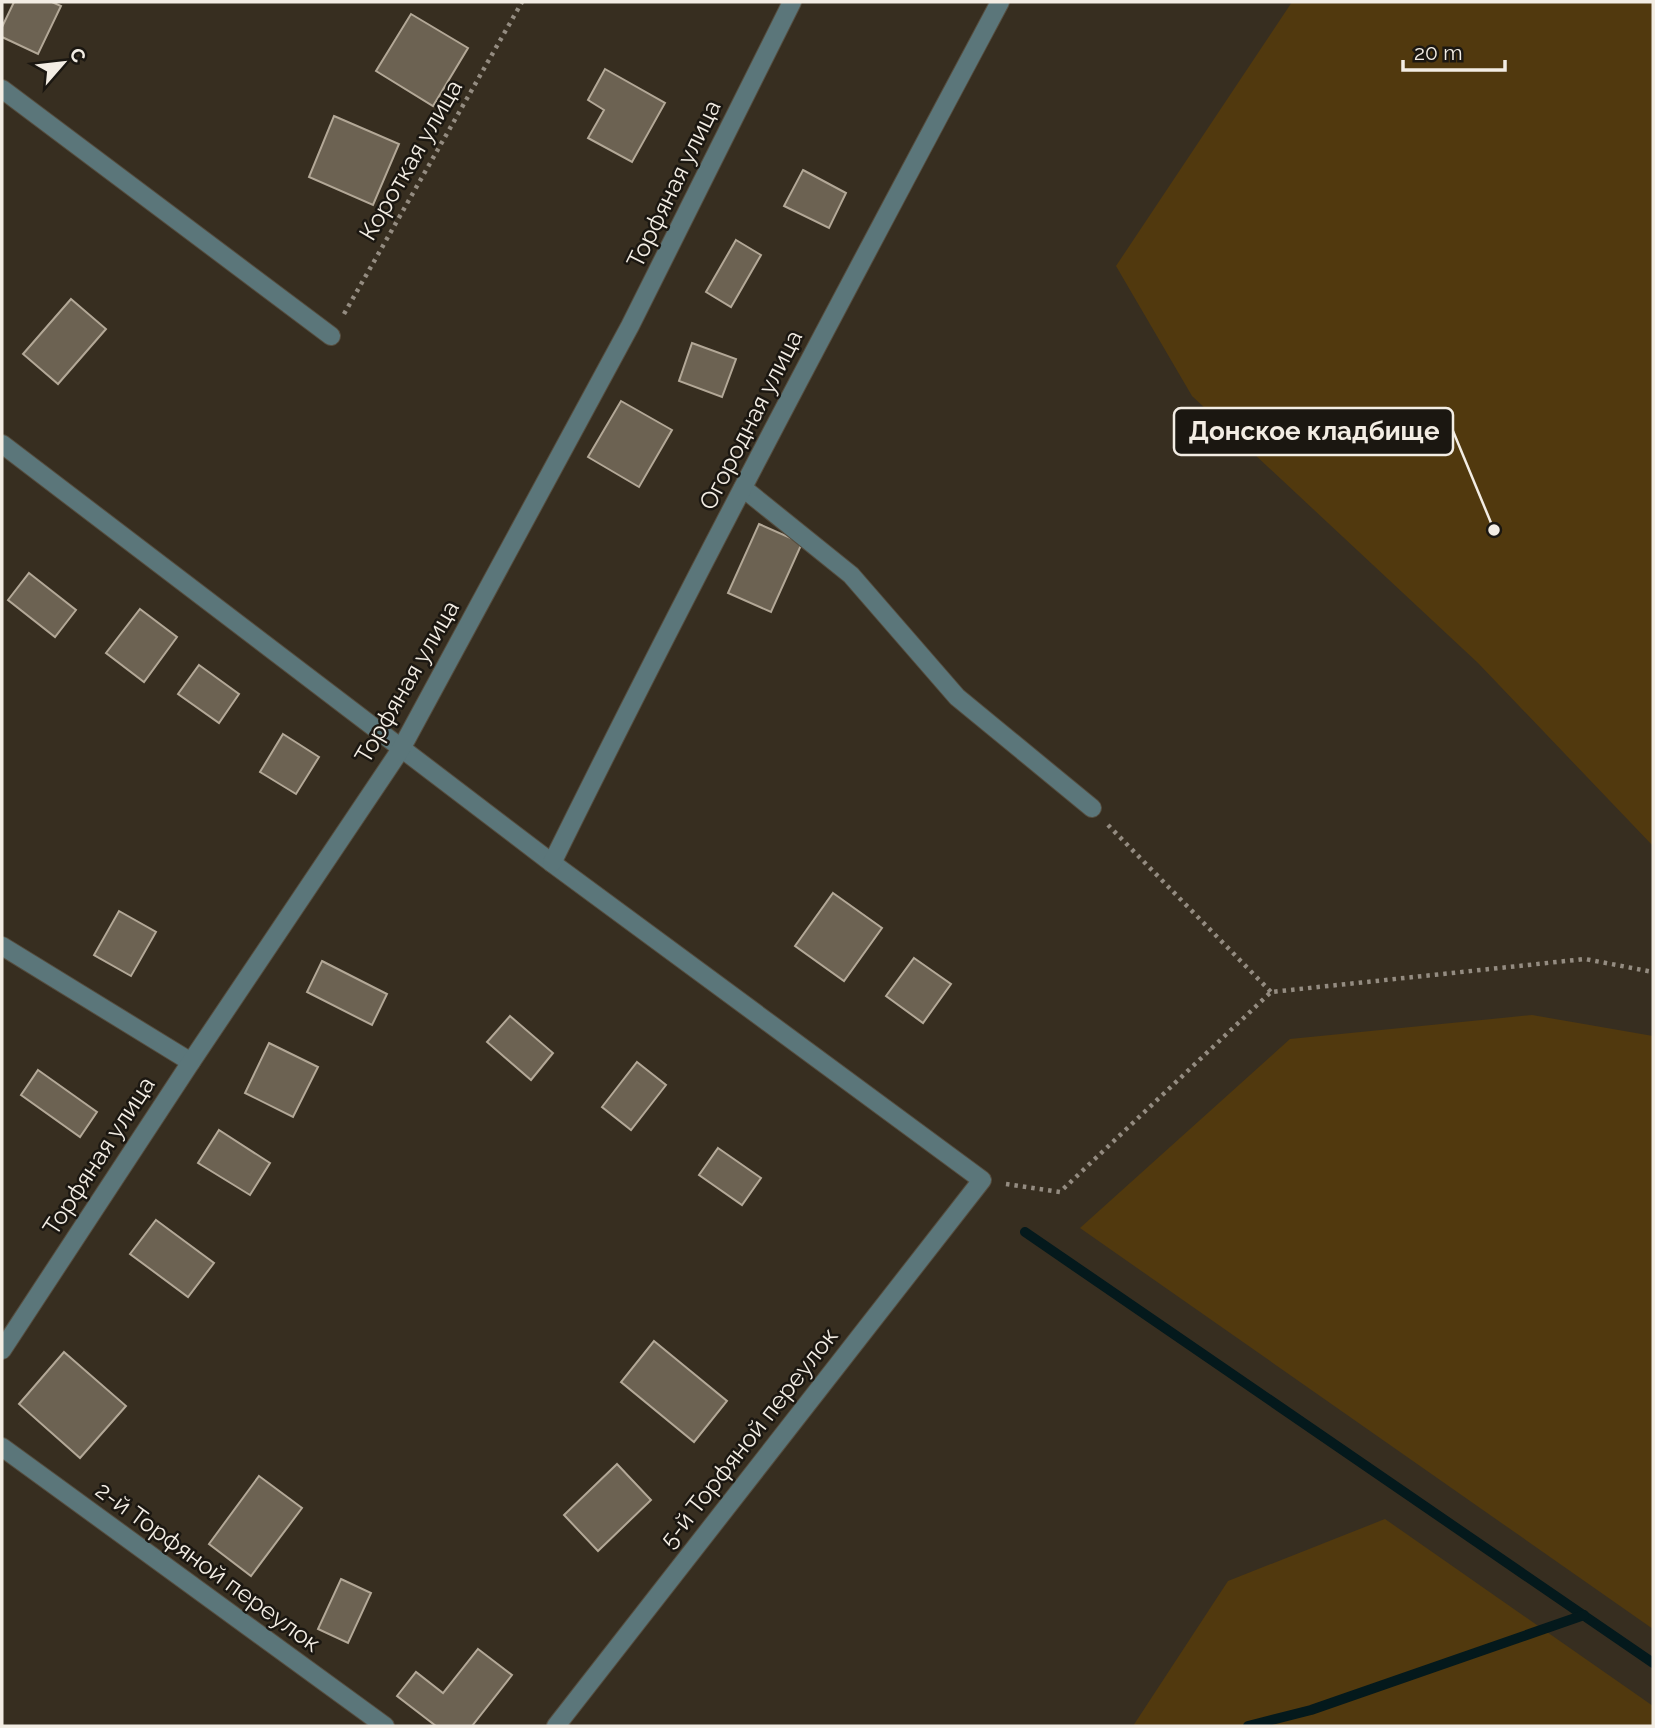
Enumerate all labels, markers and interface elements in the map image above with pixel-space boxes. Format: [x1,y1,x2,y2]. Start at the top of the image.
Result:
north arrow [28,28,98,98]
scale bar [1403,28,1504,72]
text: 20 m [1414,40,1462,65]
text: С [65,44,91,66]
street label: Короткая улица [353,74,468,245]
street label: Торфяная улица [620,95,727,272]
street label: Огородная улица [693,325,808,514]
callout: Донское кладбище [1174,408,1453,455]
text: Донское кладбище [1189,416,1440,446]
street label: Торфяная улица [348,595,465,768]
street label: Торфяная улица [37,1071,161,1240]
street label: 5-й Торфяной переулок [654,1322,844,1554]
street label: 2-й Торфяной переулок [90,1475,326,1658]

